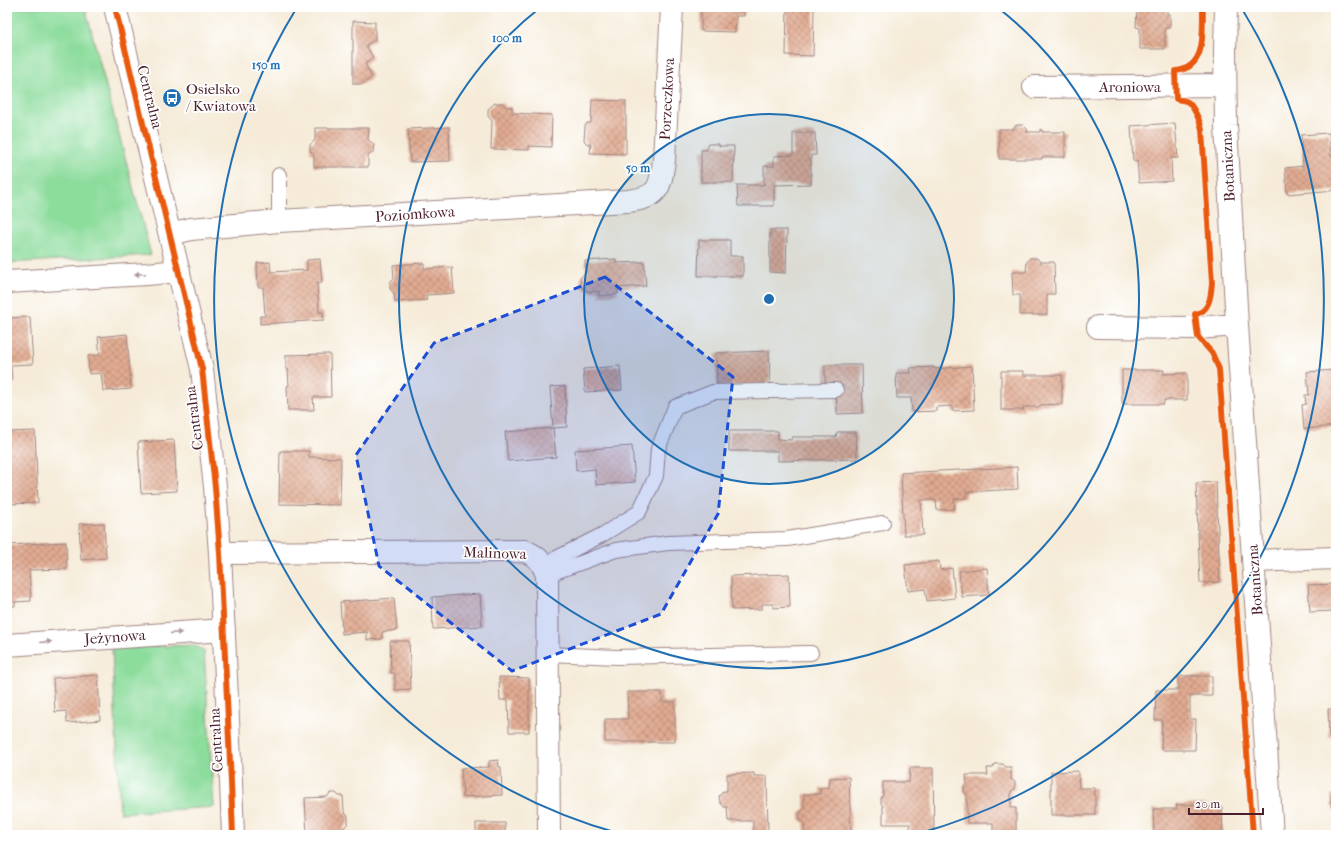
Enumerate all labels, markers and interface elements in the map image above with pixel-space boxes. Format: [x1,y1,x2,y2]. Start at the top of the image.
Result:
text: 100 m [492,31,523,45]
street label: Porzeczkowa [656,56,678,141]
text: 150 m [252,58,281,72]
street label: Centralna [133,63,167,132]
street label: Aroniowa [1098,78,1162,96]
place label: Osielsko / Kwiatowa [185,80,257,115]
bus stop icon: Osielsko / Kwiatowa [161,87,183,109]
street label: Botaniczna [1217,129,1239,202]
text: 50 m [626,161,651,175]
street label: Poziomkowa [374,202,457,226]
one-way arrow [134,271,146,278]
centre of rings [762,292,776,306]
street label: Centralna [181,384,207,451]
street label: Malinowa [463,543,528,563]
street label: Botaniczna [1243,543,1266,616]
street label: Jeżynowa [83,626,147,648]
one-way arrow [170,630,182,637]
one-way arrow [40,639,52,646]
street label: Centralna [205,706,227,773]
scale bar [1189,790,1263,816]
text: 20 m [1195,797,1220,811]

